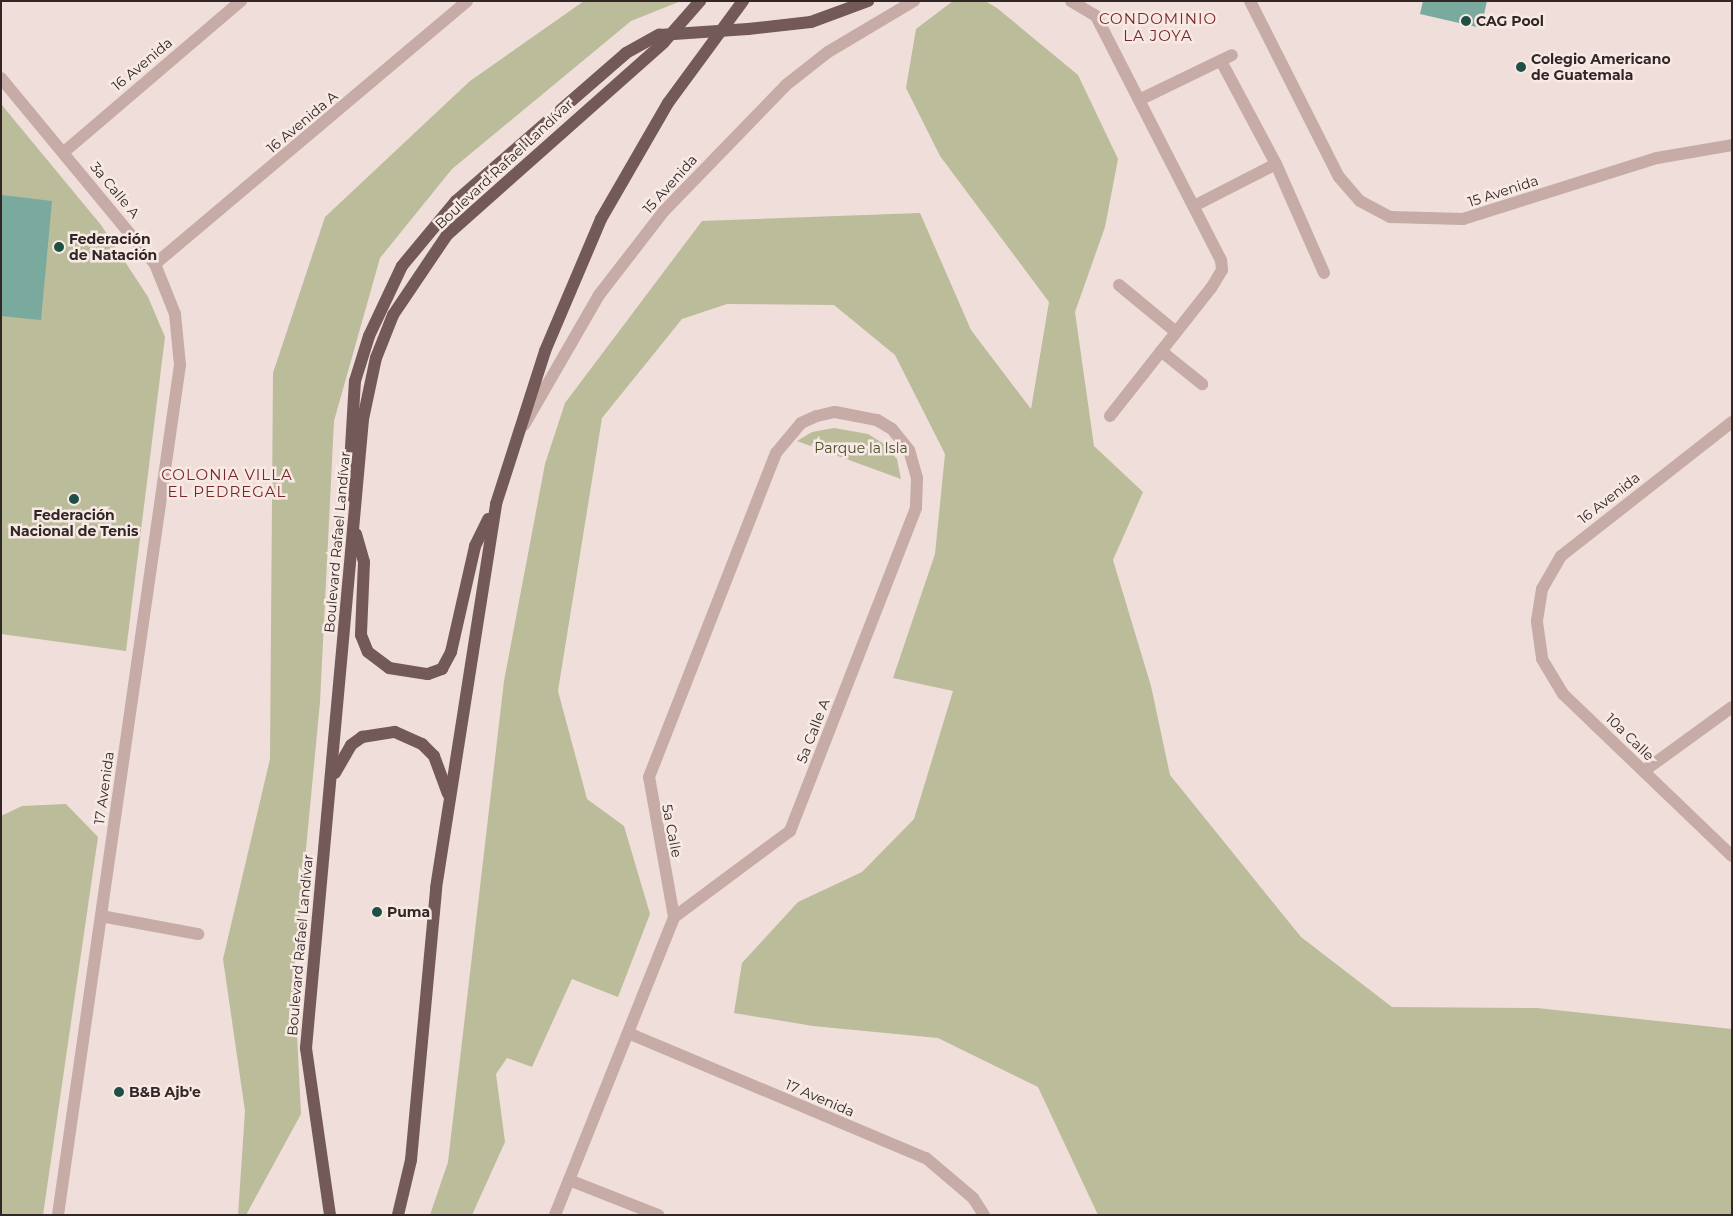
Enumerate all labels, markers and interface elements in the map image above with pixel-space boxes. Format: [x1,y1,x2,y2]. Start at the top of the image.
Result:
district label: CONDOMINIO LA JOYA [1098,9,1218,44]
place label: CAG Pool [1476,13,1544,29]
marker: CAG Pool [1460,15,1472,27]
street label: 16 Avenida [108,34,176,94]
place label: Colegio Americano de Guatemala [1531,51,1671,84]
marker: Colegio Americano de Guatemala [1515,61,1527,73]
street label: 16 Avenida A [263,87,341,157]
street label: Boulevard Rafael Landívar [432,96,576,232]
street label: 15 Avenida [639,151,701,217]
street label: 3a Calle A [87,159,143,221]
street label: 15 Avenida [1466,172,1540,210]
place label: Federación de Natación [69,231,157,264]
marker: Federación de Natación [53,241,65,253]
park label: Parque la Isla [814,440,908,456]
street label: Boulevard Rafael Landívar [321,450,353,634]
district label: COLONIA VILLA EL PEDREGAL [160,465,294,500]
street label: 16 Avenida [1575,469,1643,527]
marker: Federación Nacional de Tenis [68,493,80,505]
place label: Federación Nacional de Tenis [10,507,138,540]
street label: 5a Calle A [793,696,833,766]
street label: 10a Calle [1602,710,1658,764]
street label: 17 Avenida [91,750,117,826]
street label: 5a Calle [659,803,685,859]
street label: Boulevard Rafael Landívar [284,853,316,1037]
place label: Puma [387,904,430,920]
marker: Puma [371,906,383,918]
street label: 17 Avenida [783,1076,857,1120]
place label: B&B Ajb'e [129,1084,201,1100]
marker: B&B Ajb'e [113,1086,125,1098]

